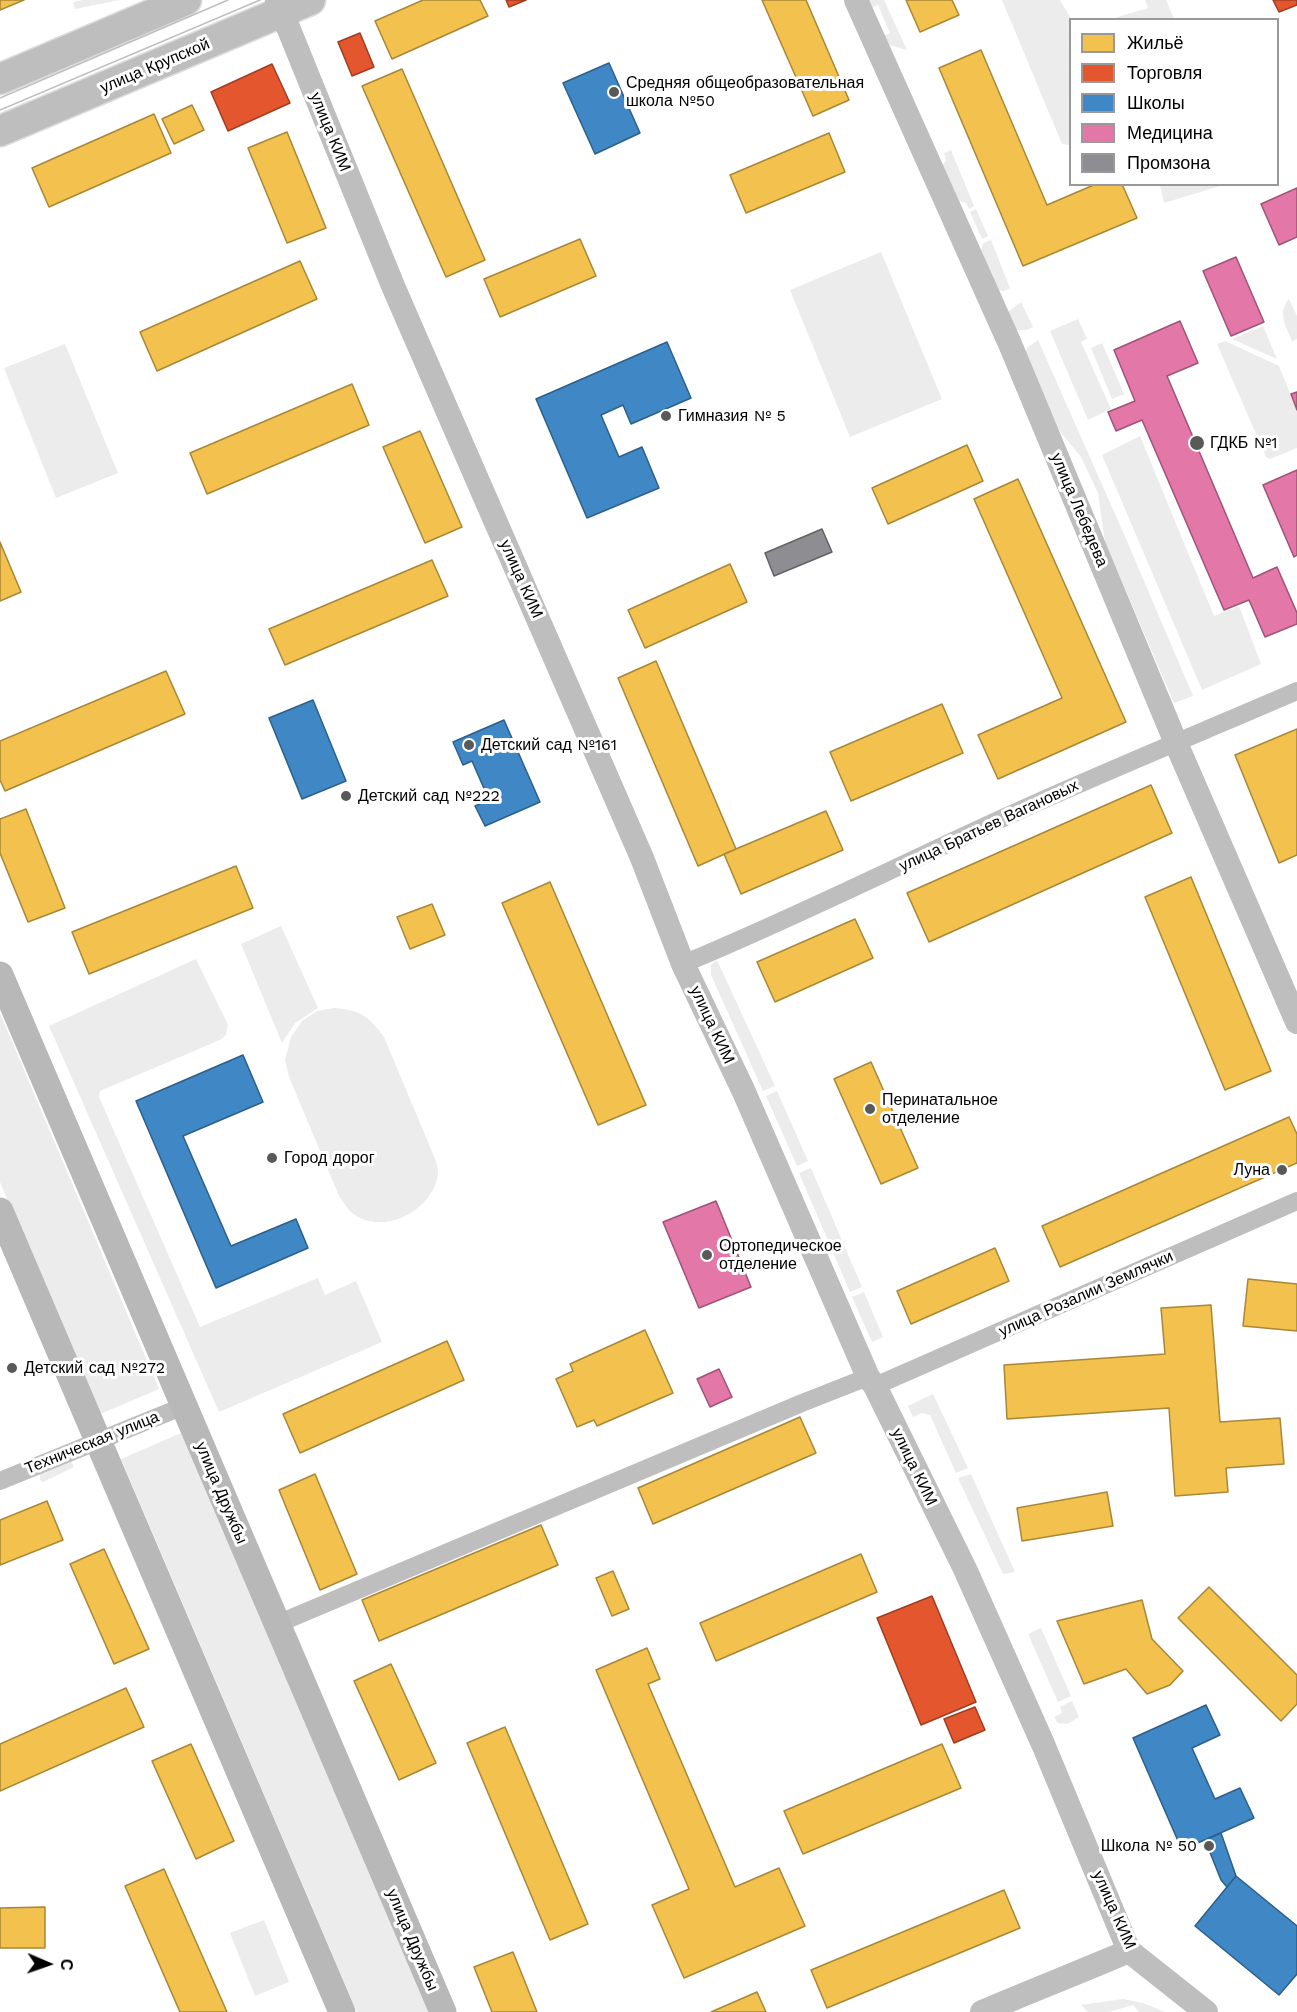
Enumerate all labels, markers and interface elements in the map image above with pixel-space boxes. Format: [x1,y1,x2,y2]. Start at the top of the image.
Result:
legend [1069,18,1279,186]
text: Жильё [1127,32,1184,53]
street label: улица Крупской [97,34,213,98]
text: Торговля [1127,62,1202,83]
place label: Средняя общеобразовательная школа №50 [626,73,864,111]
marker: Средняя общеобразовательная школа №50 [607,85,621,99]
street label: улица КИМ [305,90,355,174]
text: Школы [1127,92,1185,113]
text: Медицина [1127,122,1213,143]
text: Промзона [1127,152,1210,173]
place label: Гимназия № 5 [678,406,786,426]
marker: Гимназия № 5 [659,409,673,423]
place label: ГДКБ №1 [1210,433,1277,453]
marker: ГДКБ №1 [1188,434,1206,452]
street label: улица Лебедева [1046,450,1112,570]
street label: улица КИМ [495,537,547,621]
place label: Детский сад №161 [481,735,617,755]
marker: Детский сад №161 [462,738,476,752]
street label: улица Братьев Вагановых [896,776,1082,876]
place label: Детский сад №222 [358,786,500,806]
marker: Детский сад №222 [339,789,353,803]
street label: улица КИМ [686,983,738,1067]
place label: Перинатальное отделение [882,1090,998,1128]
marker: Перинатальное отделение [863,1102,877,1116]
place label: Город дорог [284,1148,375,1168]
marker: Город дорог [265,1151,279,1165]
place label: Луна [1234,1160,1270,1180]
marker: Луна [1275,1163,1289,1177]
place label: Ортопедическое отделение [719,1236,842,1274]
street label: улица Розалии Землячки [996,1247,1176,1341]
marker: Ортопедическое отделение [700,1248,714,1262]
place label: Детский сад №272 [24,1358,165,1378]
marker: Детский сад №272 [5,1361,19,1375]
street label: Техническая улица [22,1407,162,1479]
street label: улица КИМ [887,1425,941,1509]
street label: улица Дружбы [191,1439,251,1547]
place label: Школа № 50 [1101,1836,1197,1856]
marker: Школа № 50 [1202,1839,1216,1853]
street label: улица КИМ [1088,1868,1140,1952]
street label: улица Дружбы [382,1886,442,1994]
north arrow [18,1934,78,1994]
text: С [57,1959,76,1971]

